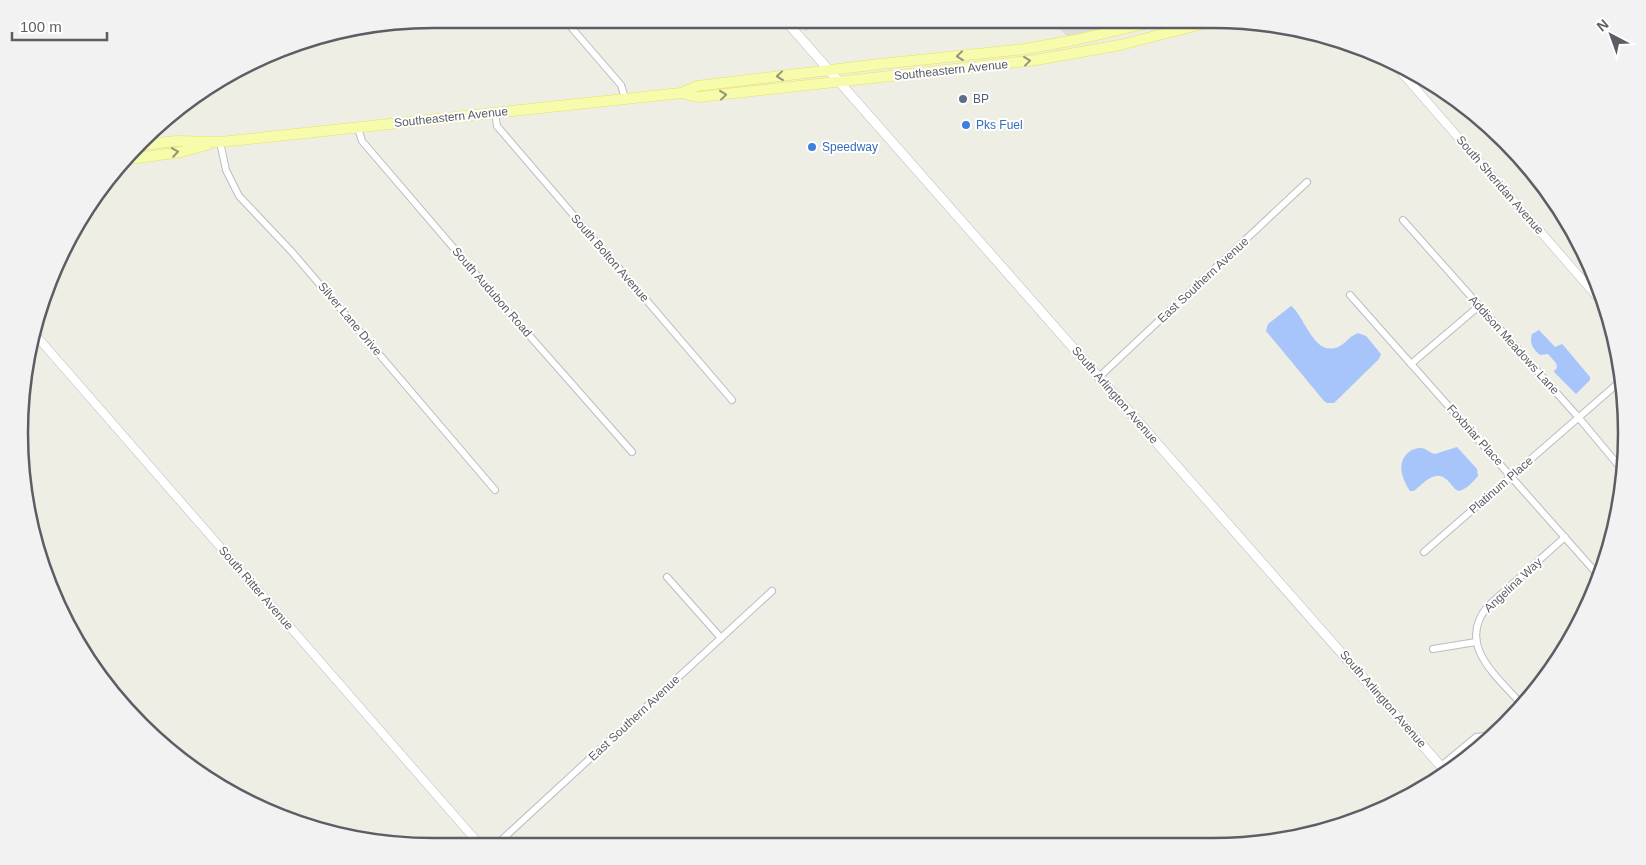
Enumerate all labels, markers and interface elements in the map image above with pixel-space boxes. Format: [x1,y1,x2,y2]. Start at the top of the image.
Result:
scale bar [12,10,108,42]
north arrow [1586,10,1636,60]
text: N [1593,16,1612,35]
text: 100 m [20,18,62,35]
one-way arrow [956,50,964,61]
one-way arrow [1023,56,1031,67]
street label: Southeastern Avenue [893,57,1009,83]
one-way arrow [776,70,784,81]
one-way arrow [719,90,727,101]
place label: BP [973,92,989,106]
marker: BP [957,93,969,105]
street label: Southeastern Avenue [393,104,509,130]
place label: Pks Fuel [976,118,1023,132]
marker: Pks Fuel [960,119,972,131]
street label: South Sheridan Avenue [1453,133,1547,237]
place label: Speedway [822,140,878,154]
marker: Speedway [806,141,818,153]
one-way arrow [171,148,180,158]
street label: South Bolton Avenue [568,211,652,305]
street label: East Southern Avenue [1155,234,1252,326]
street label: South Audubon Road [449,244,535,340]
street label: Silver Lane Drive [315,280,385,359]
street label: Addison Meadows Lane [1466,293,1562,398]
street label: South Arlington Avenue [1069,343,1161,447]
street label: Foxbriar Place [1444,402,1506,469]
street label: Platinum Place [1466,453,1536,517]
street label: South Ritter Avenue [216,543,296,633]
street label: Angelina Way [1481,555,1545,615]
street label: South Arlington Avenue [1337,647,1429,751]
street label: East Southern Avenue [586,672,683,764]

